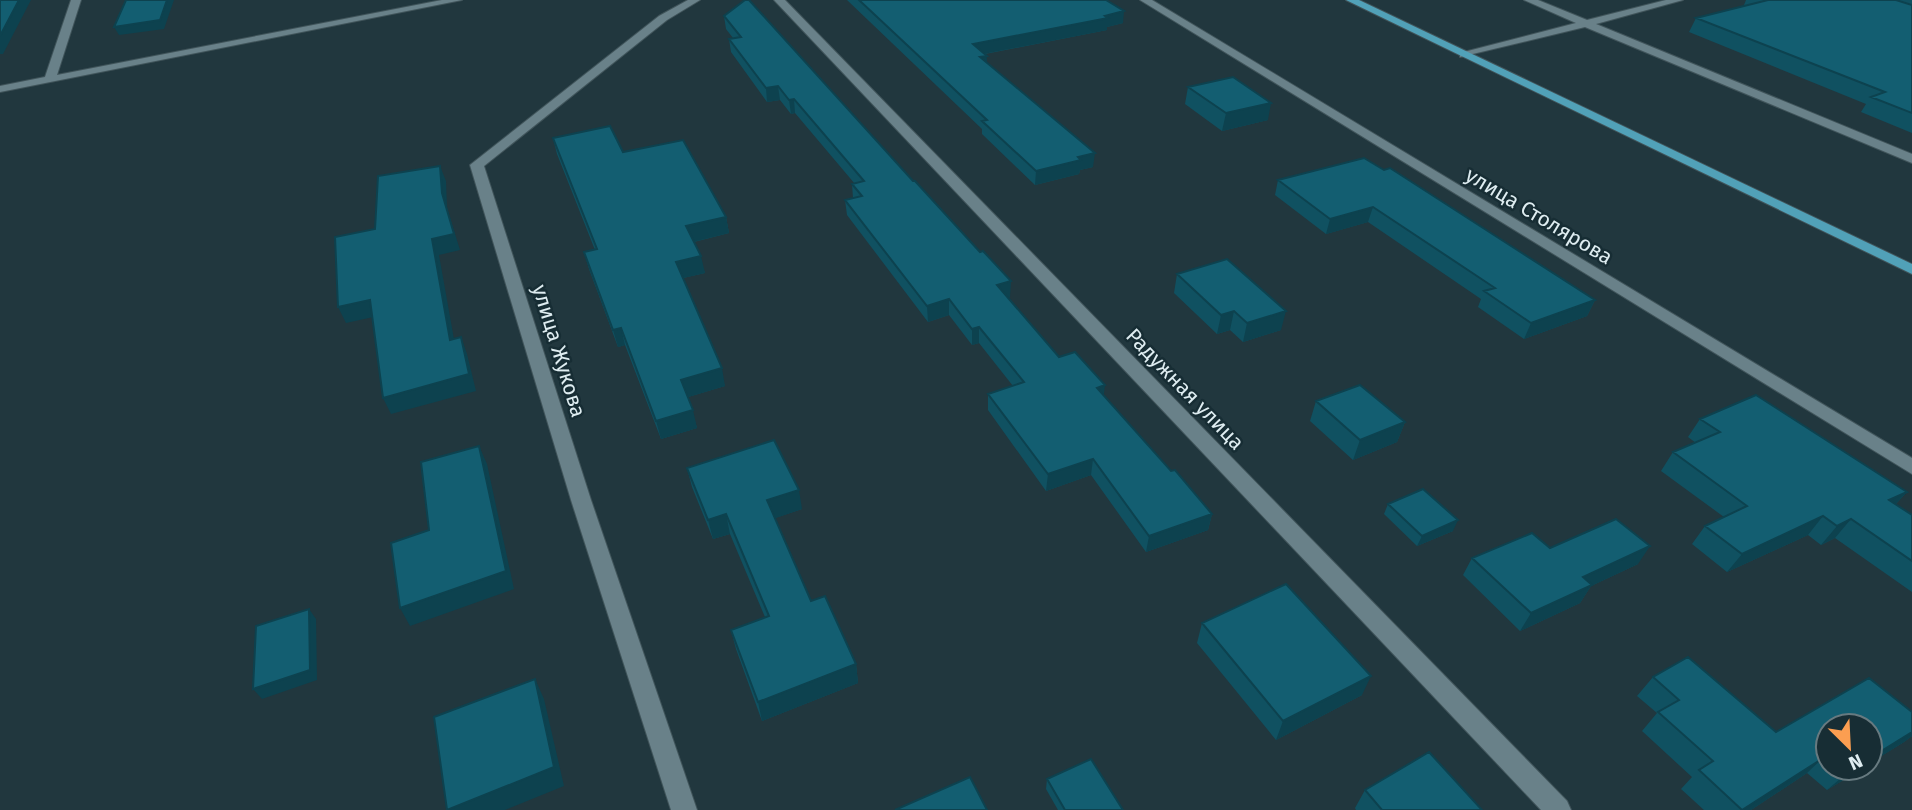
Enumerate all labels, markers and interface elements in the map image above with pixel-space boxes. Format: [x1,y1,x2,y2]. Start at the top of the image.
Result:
street label: улица Столярова [1461,162,1617,270]
street label: улица Жукова [526,281,592,421]
street label: Радужная улица [1120,323,1250,455]
north arrow [1814,712,1884,782]
text: N [1845,749,1866,775]

